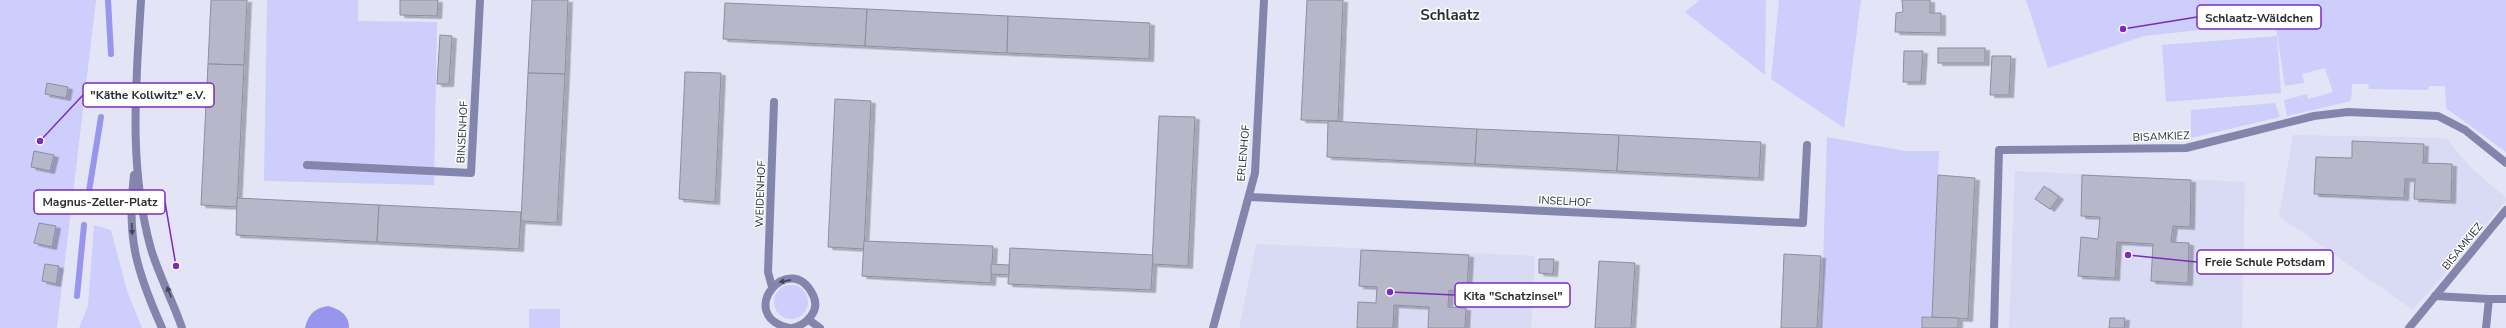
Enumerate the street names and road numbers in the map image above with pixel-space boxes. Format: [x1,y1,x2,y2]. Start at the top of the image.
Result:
street label: BINSENHOF [453,100,472,164]
street label: ERLENHOF [1234,124,1253,182]
street label: BISAMKIEZ [2132,128,2190,145]
street label: WEIDENHOF [752,160,769,228]
street label: INSELHOF [1538,193,1592,210]
street label: BISAMKIEZ [2439,219,2486,273]

